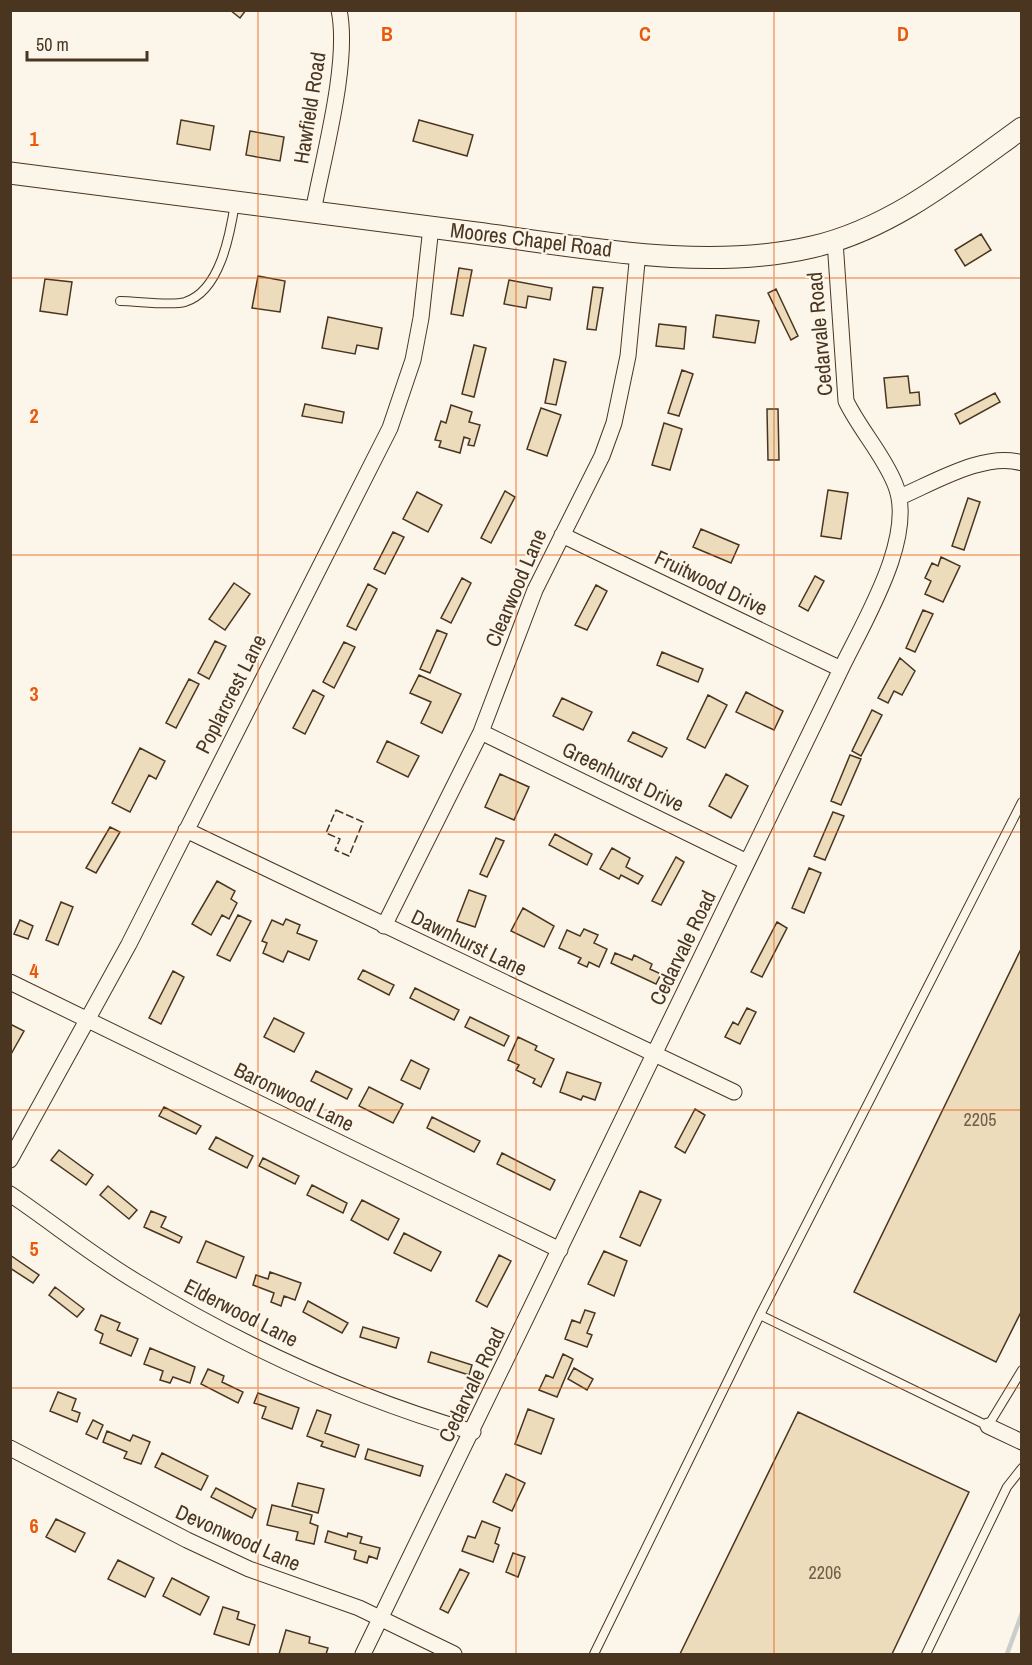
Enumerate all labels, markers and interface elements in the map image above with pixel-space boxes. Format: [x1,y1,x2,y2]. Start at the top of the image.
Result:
text: B [381,20,393,47]
text: C [639,20,651,47]
text: D [897,20,909,47]
scale bar [27,24,147,62]
text: 50 m [36,32,69,57]
street label: Hawfield Road [286,50,333,166]
text: 1 [29,125,39,152]
street label: Moores Chapel Road [449,215,614,264]
street label: Cedarvale Road [800,271,839,397]
text: 2 [29,402,39,429]
street label: Clearwood Lane [478,524,553,651]
street label: Fruitwood Drive [650,543,773,622]
street label: Poplarcrest Lane [188,629,273,758]
text: 3 [29,680,39,707]
street label: Greenhurst Drive [558,735,689,819]
street label: Cedarvale Road [642,886,723,1010]
street label: Dawnhurst Lane [407,902,532,983]
text: 4 [29,957,39,984]
street label: Baronwood Lane [229,1055,359,1138]
house number: 2205 [964,1107,996,1132]
text: 5 [29,1235,39,1262]
street label: Elderwood Lane [179,1271,303,1354]
street label: Cedarvale Road [431,1323,512,1447]
street label: Devonwood Lane [171,1497,305,1578]
text: 6 [29,1512,39,1539]
house number: 2206 [809,1560,841,1585]

